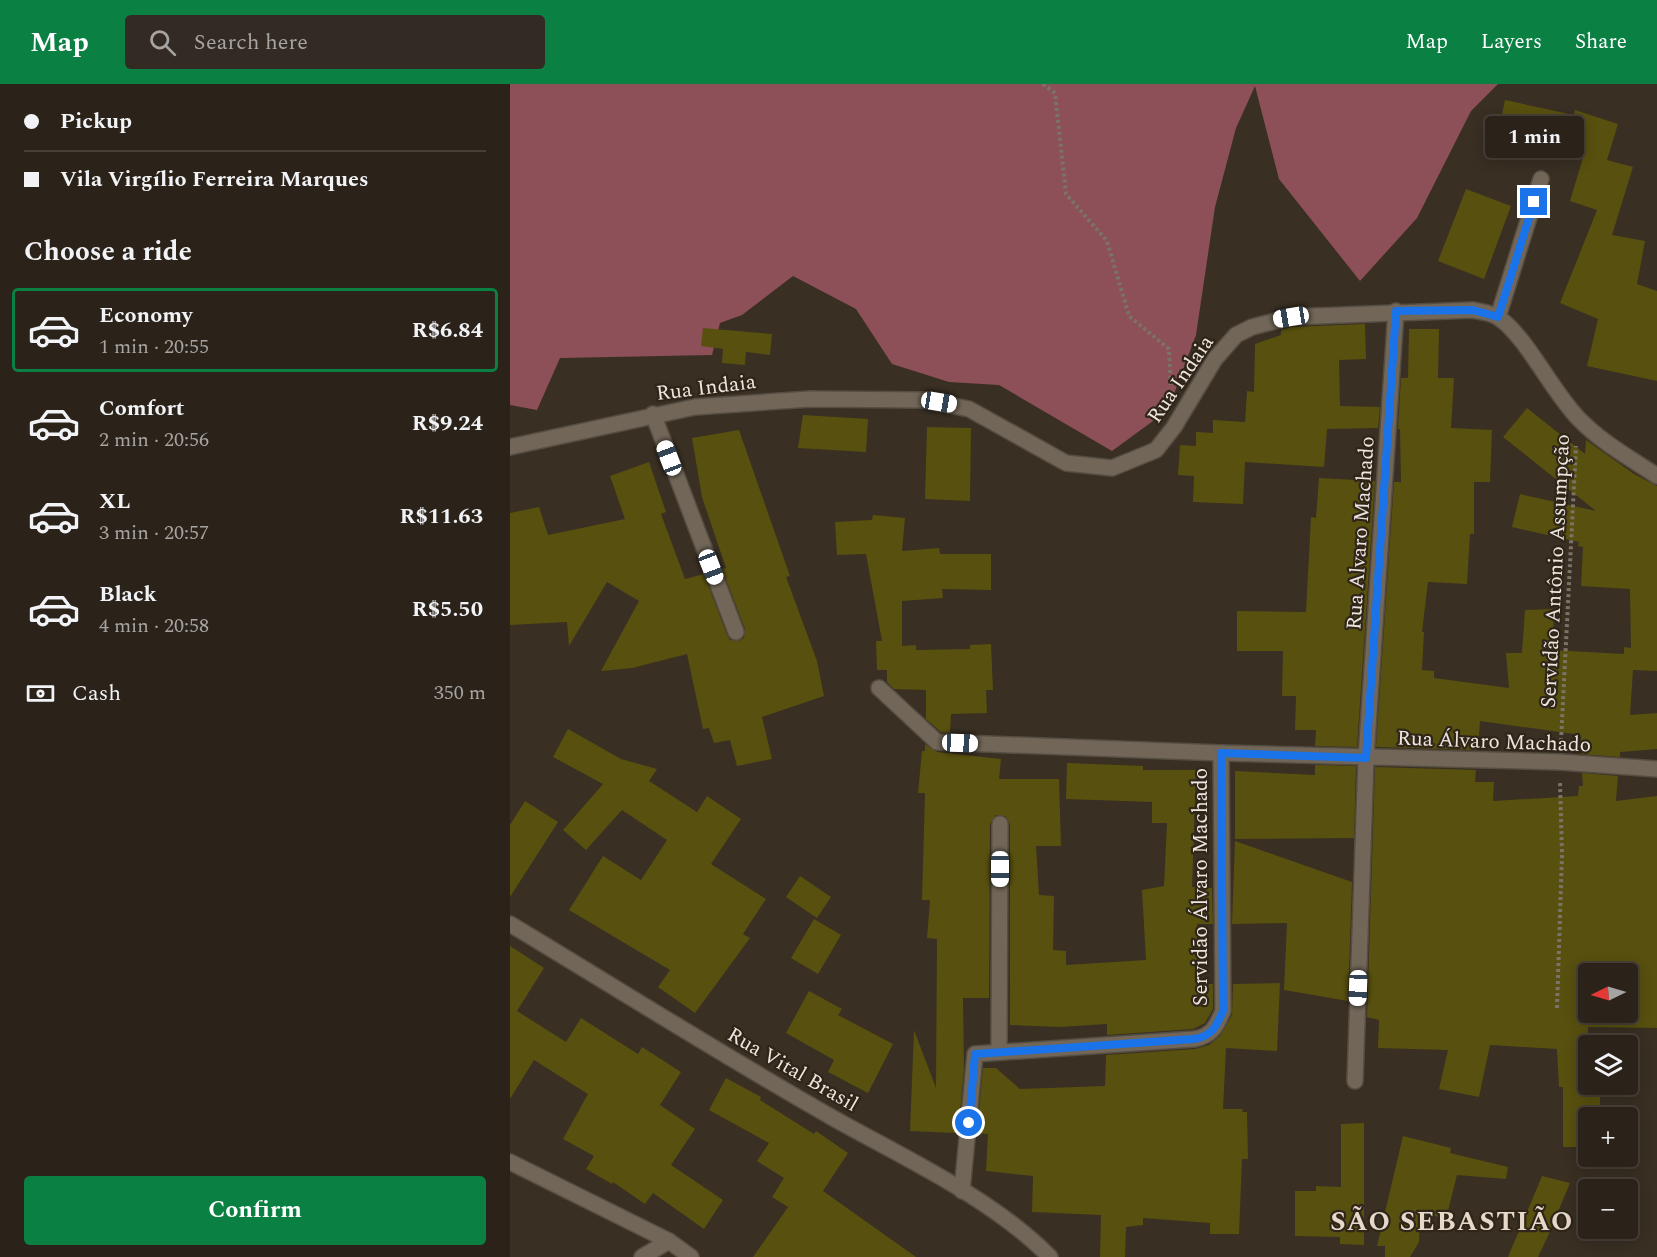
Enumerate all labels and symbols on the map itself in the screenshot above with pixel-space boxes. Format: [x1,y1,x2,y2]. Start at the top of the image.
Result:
callout: 1 min [1484,115,1584,157]
route end [1520,188,1547,215]
car [1272,305,1310,329]
street label: Rua Indaia [1139,328,1223,430]
street label: Rua Indaia [654,366,759,410]
car [920,390,958,414]
street label: Servidão Antônio Assumpção [1533,433,1579,709]
street label: Rua Alvaro Machado [1338,435,1384,631]
car [654,438,684,478]
car [696,547,726,587]
street label: Rua Álvaro Machado [1396,723,1592,761]
car [942,733,978,753]
street label: Servidão Álvaro Machado [1185,768,1217,1006]
car [991,851,1009,887]
north arrow [1578,963,1638,1023]
car [1348,970,1368,1006]
street label: Rua Vital Brasil [721,1019,864,1120]
route start [955,1109,982,1136]
district label: SÃO SEBASTIÃO [1330,1201,1574,1243]

